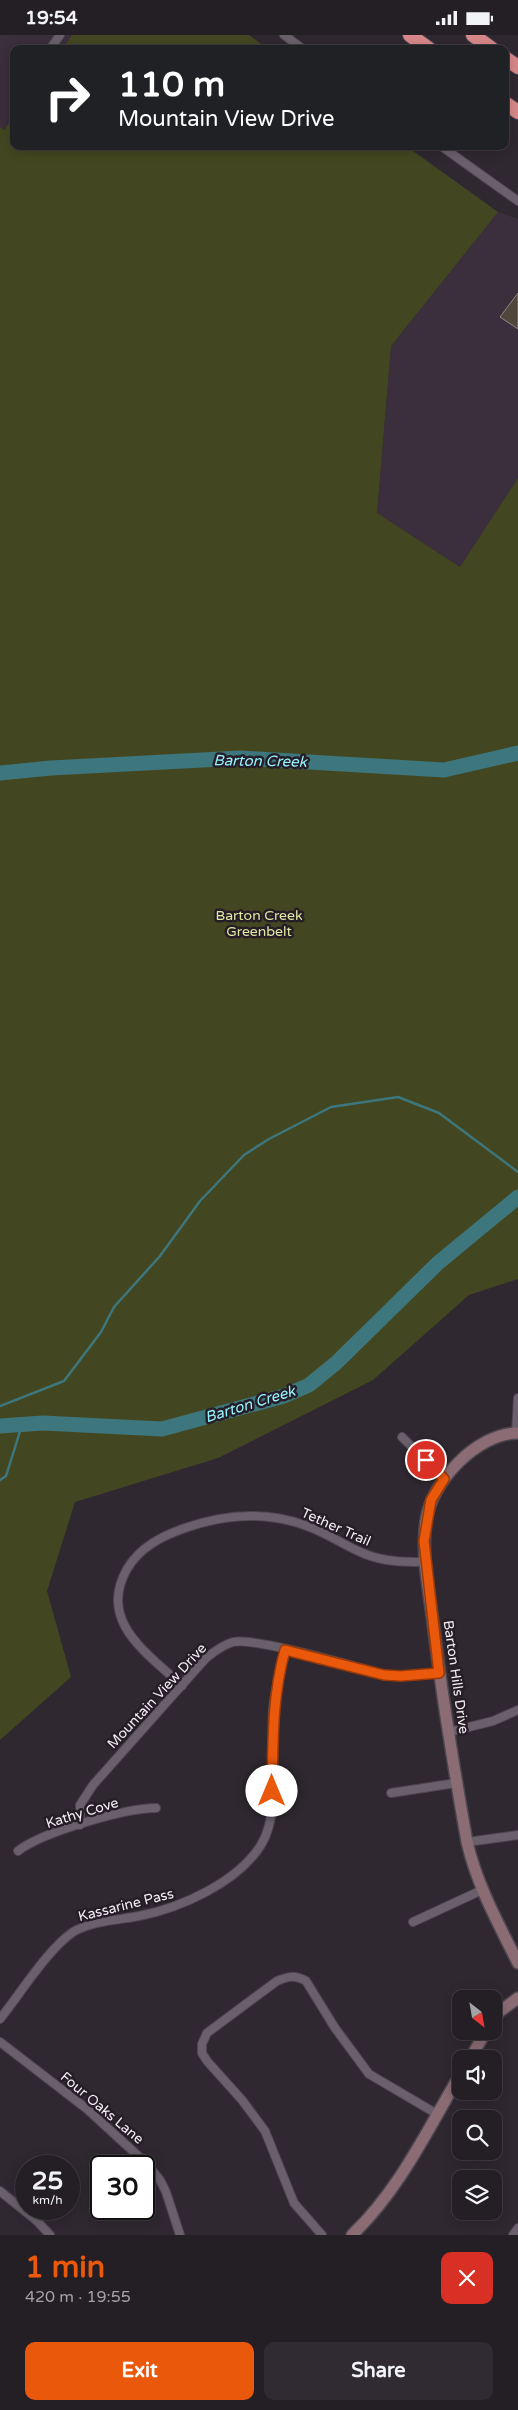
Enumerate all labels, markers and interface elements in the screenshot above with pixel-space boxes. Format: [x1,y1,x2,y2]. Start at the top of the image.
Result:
text: 19:54 [25,7,78,29]
text: 110 m [118,64,225,106]
icon: right [35,65,100,130]
text: Mountain View Drive [118,106,334,132]
water label: Barton Creek [213,751,309,771]
park label: Barton Creek Greenbelt [215,907,303,940]
water label: Barton Creek [203,1381,299,1426]
pin [405,1439,447,1481]
icon: arrive [412,1446,440,1474]
street label: Tether Trail [299,1504,373,1550]
street label: Barton Hills Drive [440,1619,472,1735]
street label: Mountain View Drive [104,1640,210,1752]
position arrow [245,1764,297,1816]
street label: Kathy Cove [44,1794,120,1832]
street label: Kassarine Pass [76,1885,176,1925]
north arrow [452,1990,502,2040]
map controls [452,1990,502,2220]
button: sound [452,2050,502,2100]
street label: Four Oaks Lane [57,2068,147,2148]
button: search [452,2110,502,2160]
speed limit sign: 30 [90,2155,155,2220]
text: 25 [32,2166,63,2196]
button: layers [452,2170,502,2220]
text: km/h [32,2193,63,2207]
text: 1 min [25,2249,105,2286]
button: close [441,2252,493,2304]
text: 420 m · 19:55 [25,2287,131,2307]
button: Exit [25,2342,254,2400]
button: Share [264,2342,493,2400]

